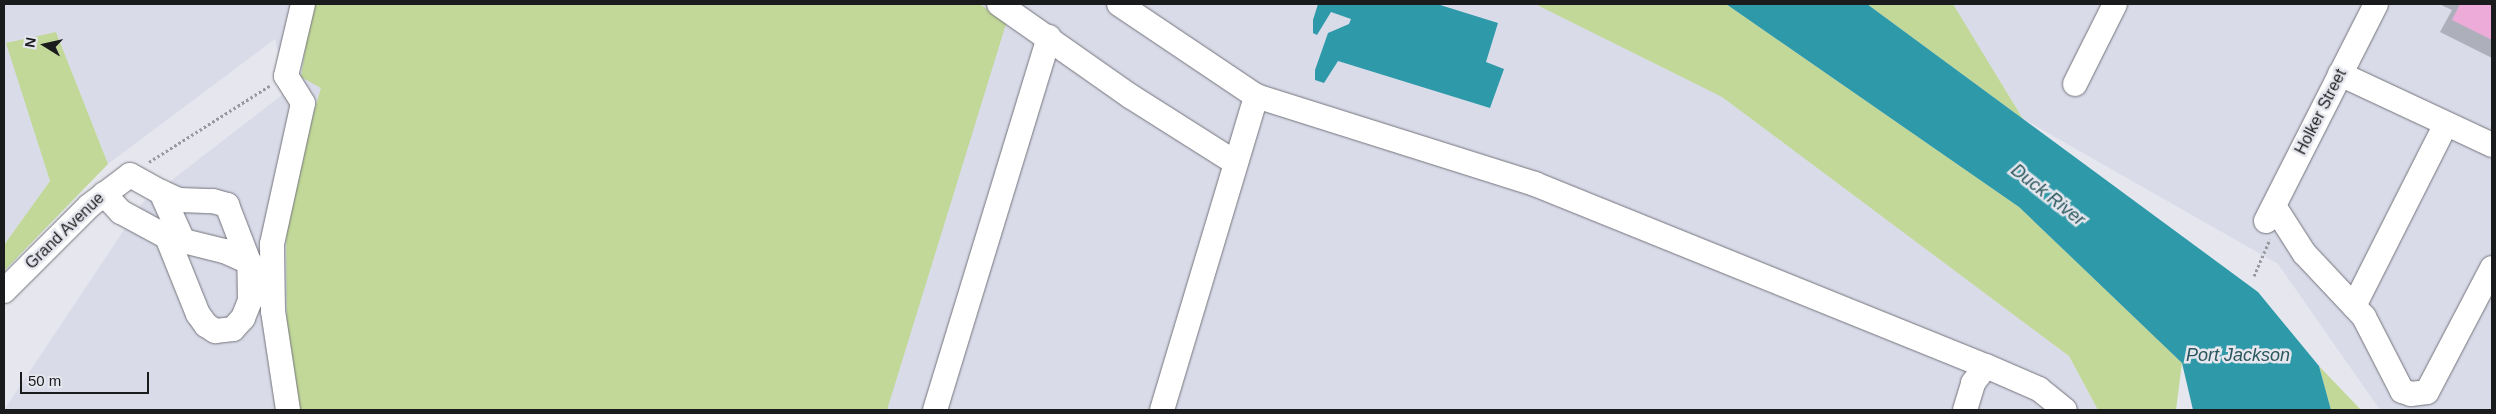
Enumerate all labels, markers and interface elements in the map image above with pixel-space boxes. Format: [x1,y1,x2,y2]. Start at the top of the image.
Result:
north arrow [20,20,70,70]
text: N [21,36,39,49]
street label: Holker Street [2291,66,2351,158]
water label: Duck River [2007,159,2089,231]
street label: Grand Avenue [21,188,109,274]
water label: Port Jackson [2186,344,2290,366]
scale bar [22,362,151,394]
text: 50 m [28,372,61,389]

